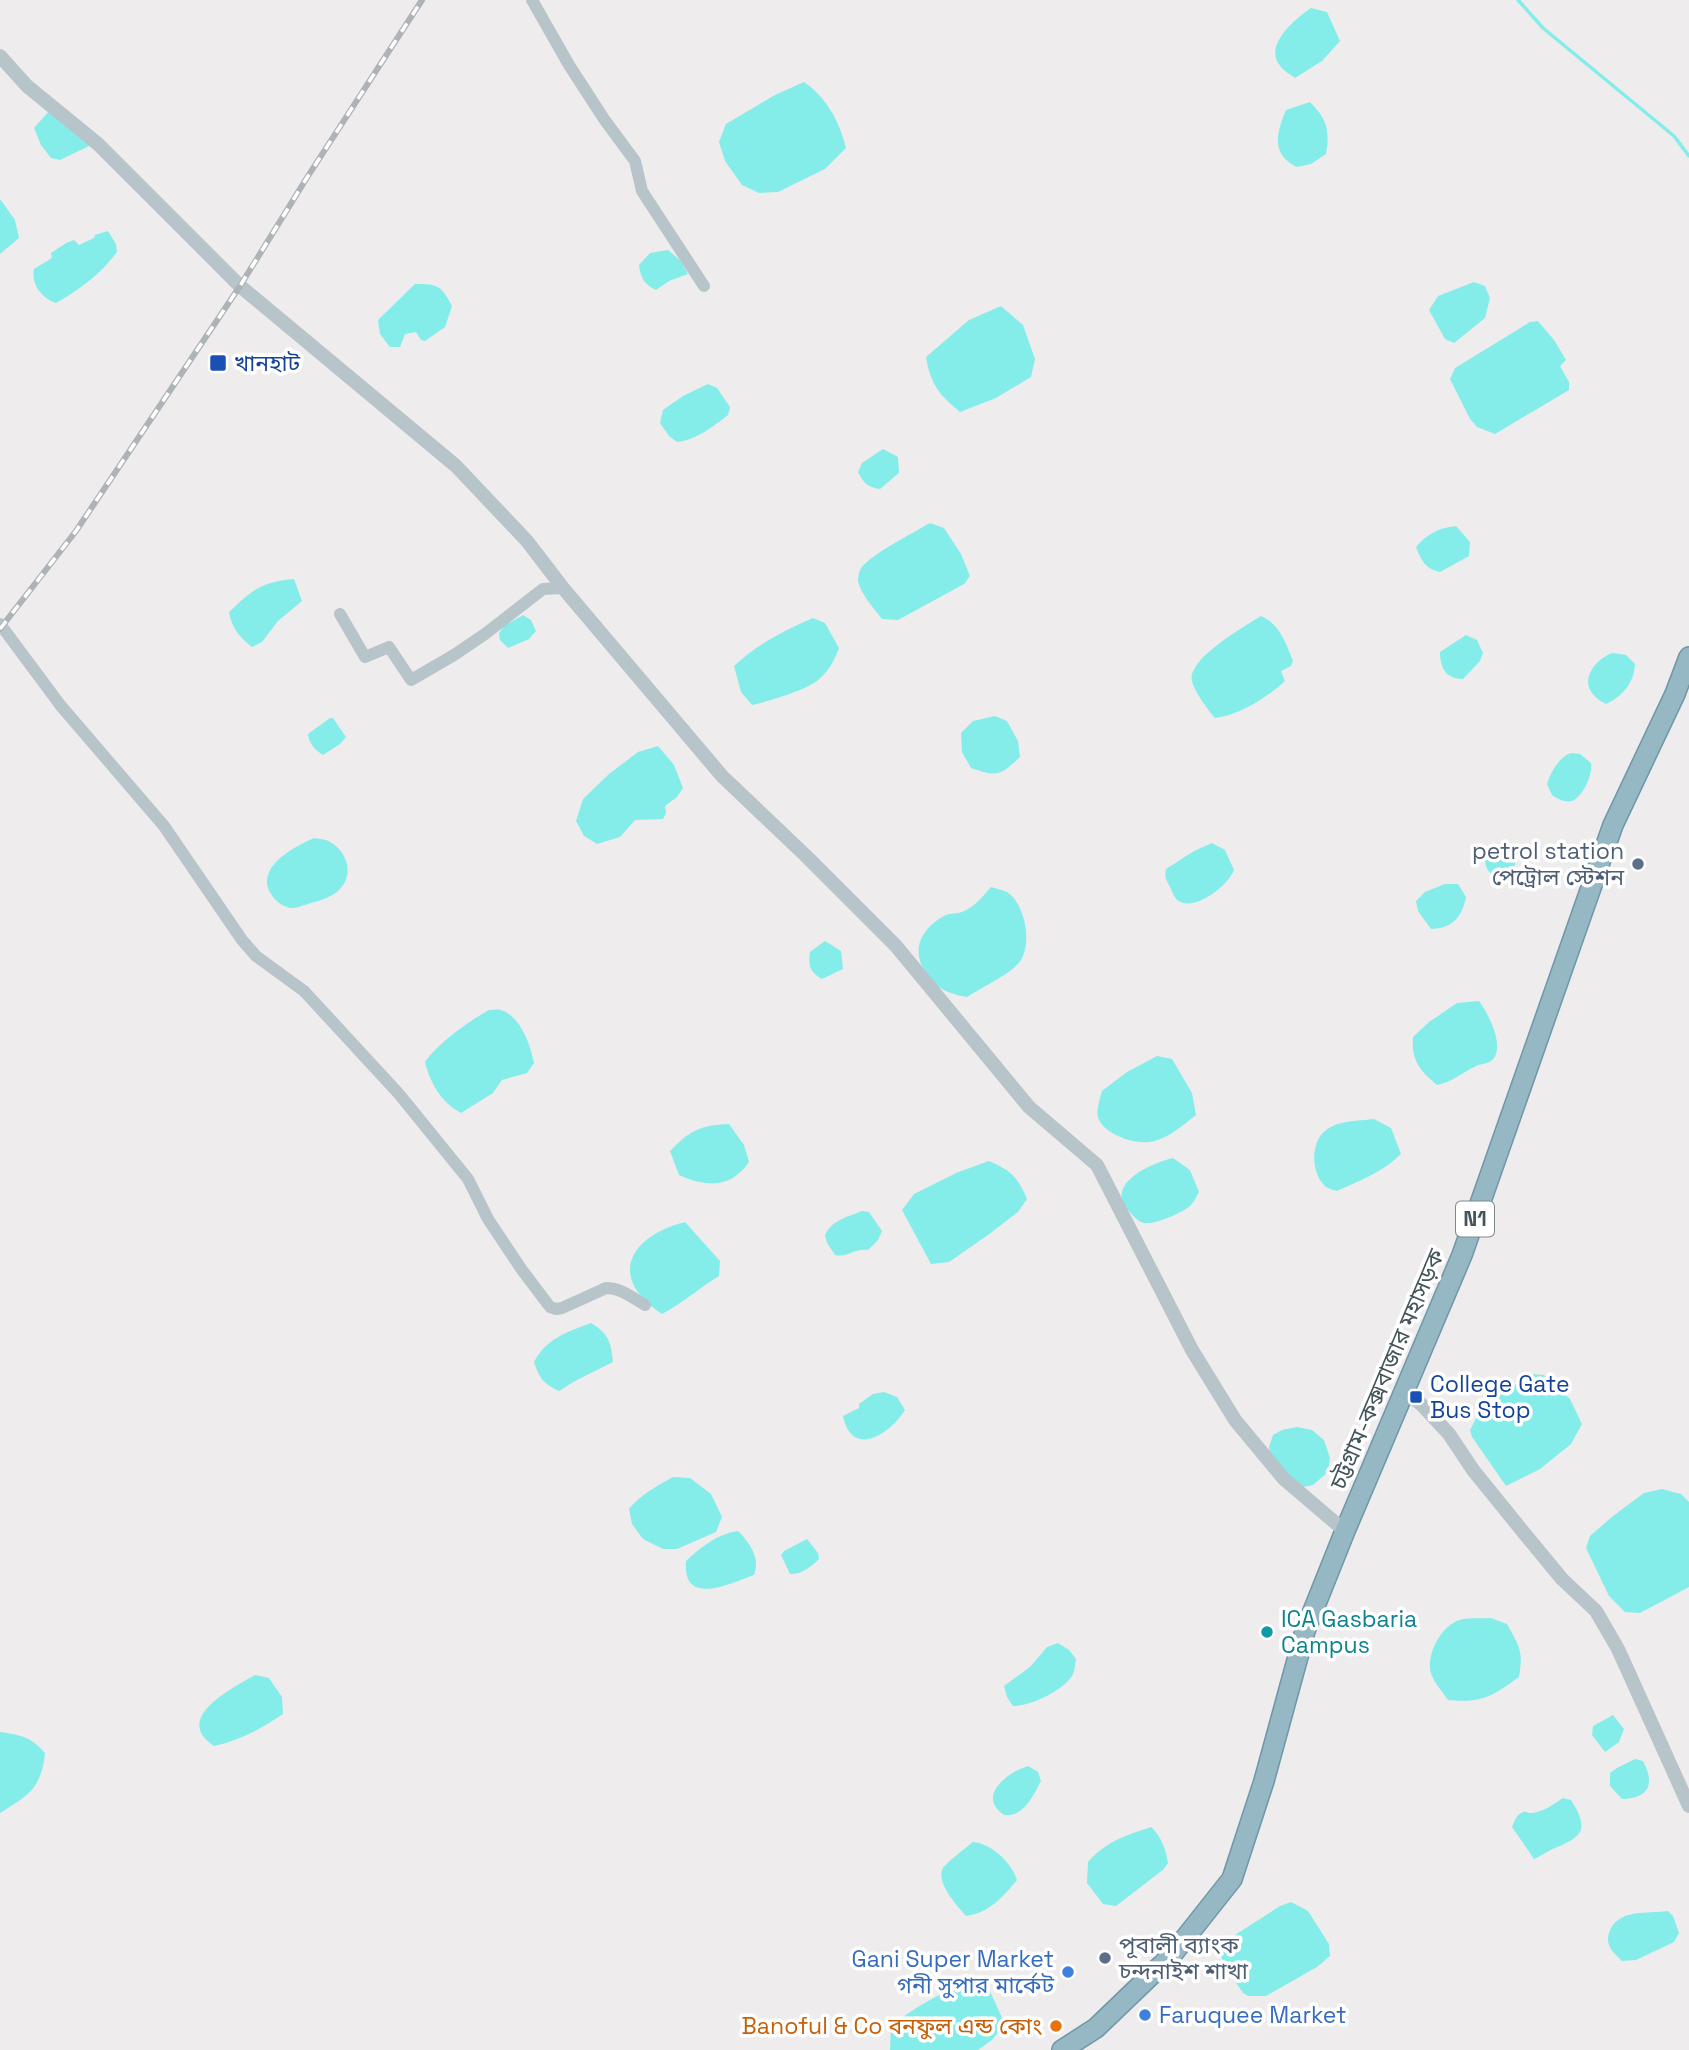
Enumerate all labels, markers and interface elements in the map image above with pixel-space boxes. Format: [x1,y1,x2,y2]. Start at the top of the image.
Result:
place label: খানহাট [234,348,301,378]
marker: খানহাট [208,353,228,373]
place label: petrol station পেট্রোল স্টেশন [1472,836,1625,892]
marker: petrol station পেট্রোল স্টেশন [1630,856,1646,872]
road number: N1 [1456,1202,1494,1236]
street label: চট্টগ্রাম-কক্সবাজার মহাসড়ক [1322,1244,1451,1495]
place label: College Gate Bus Stop [1430,1369,1570,1425]
marker: College Gate Bus Stop [1408,1389,1424,1405]
place label: ICA Gasbaria Campus [1281,1604,1417,1660]
marker: ICA Gasbaria Campus [1259,1624,1275,1640]
place label: পূবালী ব্যাংক চন্দনাইশ শাখা [1118,1930,1249,1986]
place label: Gani Super Market গনী সুপার মার্কেট [851,1944,1054,2000]
marker: পূবালী ব্যাংক চন্দনাইশ শাখা [1097,1950,1113,1966]
marker: Gani Super Market গনী সুপার মার্কেট [1060,1964,1076,1980]
place label: Faruquee Market [1159,2000,1347,2030]
marker: Faruquee Market [1137,2007,1153,2023]
place label: Banoful & Co বনফুল এন্ড কোং [742,2011,1042,2041]
marker: Banoful & Co বনফুল এন্ড কোং [1048,2018,1064,2034]

